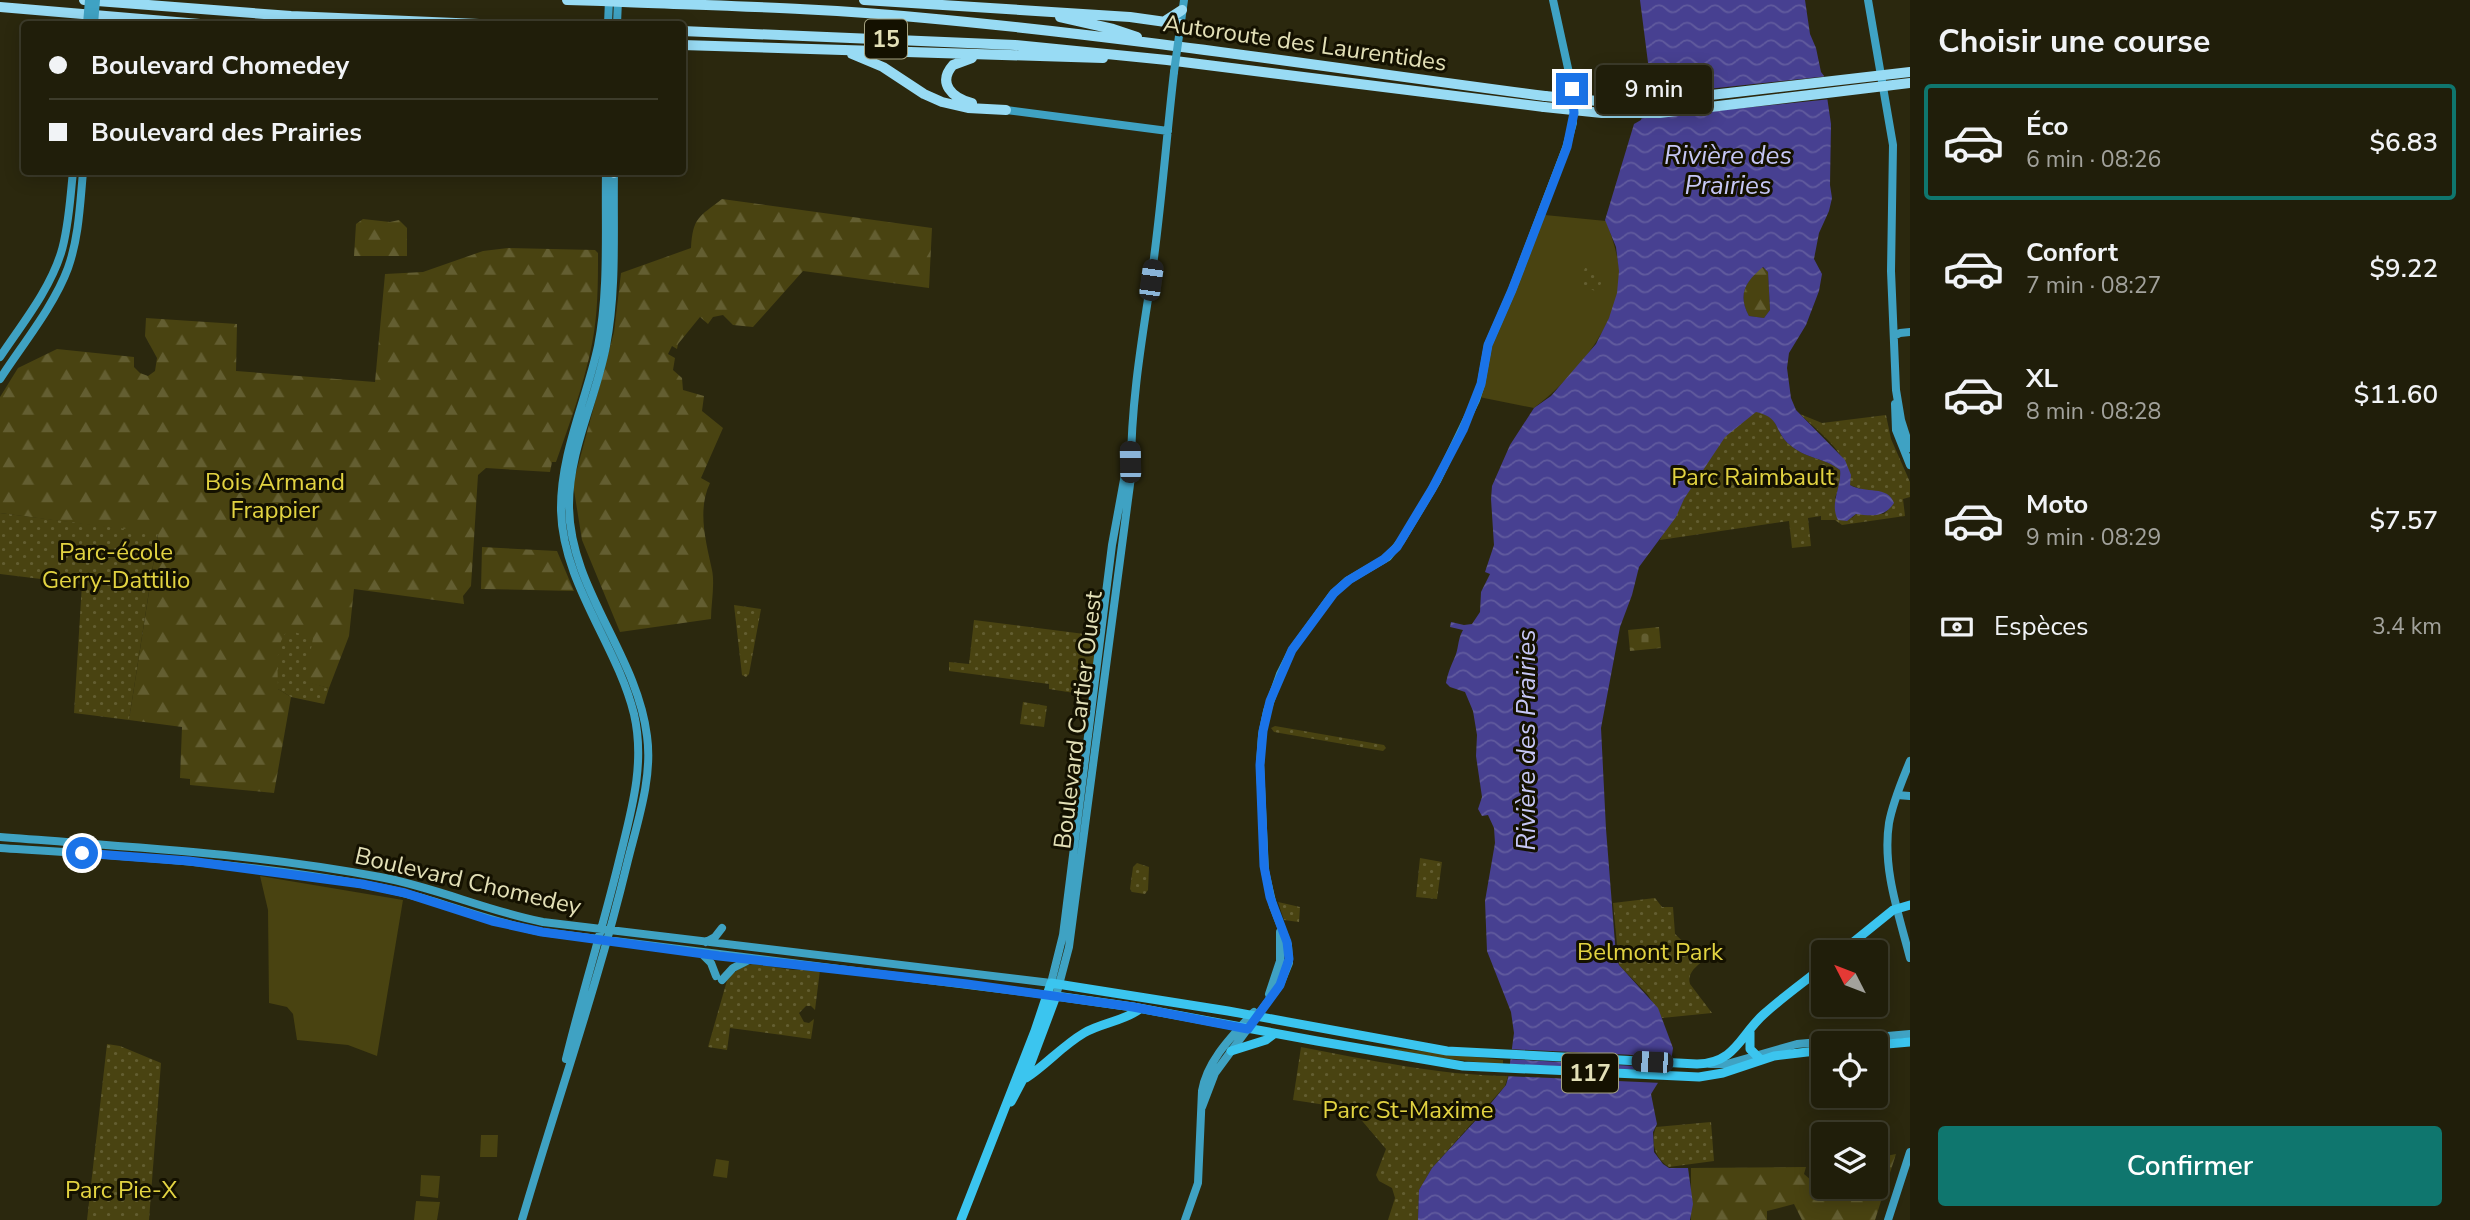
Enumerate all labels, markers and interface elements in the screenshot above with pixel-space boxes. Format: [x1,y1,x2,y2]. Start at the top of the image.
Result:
street label: Autoroute des Laurentides [1161,7,1449,79]
road number: 15 [865,20,907,58]
text: Choisir une course [1938,20,2210,63]
text: Boulevard Chomedey [91,48,349,83]
callout: 9 min [1596,64,1712,114]
route end [1556,73,1588,105]
text: 9 min [1625,74,1683,105]
text: Éco [2026,109,2068,144]
icon: car [1942,111,2005,174]
text: Boulevard des Prairies [91,115,362,150]
text: $6.83 [2369,125,2438,160]
water label: Rivière des Prairies [1664,138,1792,203]
text: 6 min · 08:26 [2026,144,2161,175]
text: Confort [2026,235,2118,270]
icon: car [1942,237,2005,300]
text: $9.22 [2369,251,2438,286]
car [1138,258,1165,302]
text: 7 min · 08:27 [2026,270,2161,301]
text: XL [2026,361,2058,396]
icon: car [1942,363,2005,426]
text: $11.60 [2354,377,2438,412]
text: 8 min · 08:28 [2026,396,2161,427]
car [1120,441,1141,483]
park label: Parc Raimbault [1671,461,1835,493]
park label: Bois Armand Frappier [205,466,345,526]
text: Moto [2026,487,2088,522]
icon: car [1942,489,2005,552]
text: $7.57 [2369,503,2438,538]
text: 9 min · 08:29 [2026,522,2161,553]
park label: Parc-école Gerry-Dattilio [42,536,190,596]
street label: Boulevard Cartier Ouest [1046,589,1110,851]
icon: cash [1938,608,1976,646]
text: Espèces [1994,609,2089,644]
text: 3.4 km [2372,611,2442,642]
water label: Rivière des Prairies [1509,629,1544,851]
route start [66,837,98,869]
street label: Boulevard Chomedey [352,839,585,923]
park label: Belmont Park [1577,936,1724,968]
north arrow [1811,940,1888,1017]
map controls [1811,940,1888,1199]
button: locate [1811,1031,1888,1108]
car [1631,1050,1674,1074]
road number: 117 [1562,1054,1618,1092]
park label: Parc St-Maxime [1323,1094,1493,1126]
button: layers [1811,1122,1888,1199]
button: Confirmer [1938,1126,2442,1206]
park label: Parc Pie-X [65,1174,177,1206]

